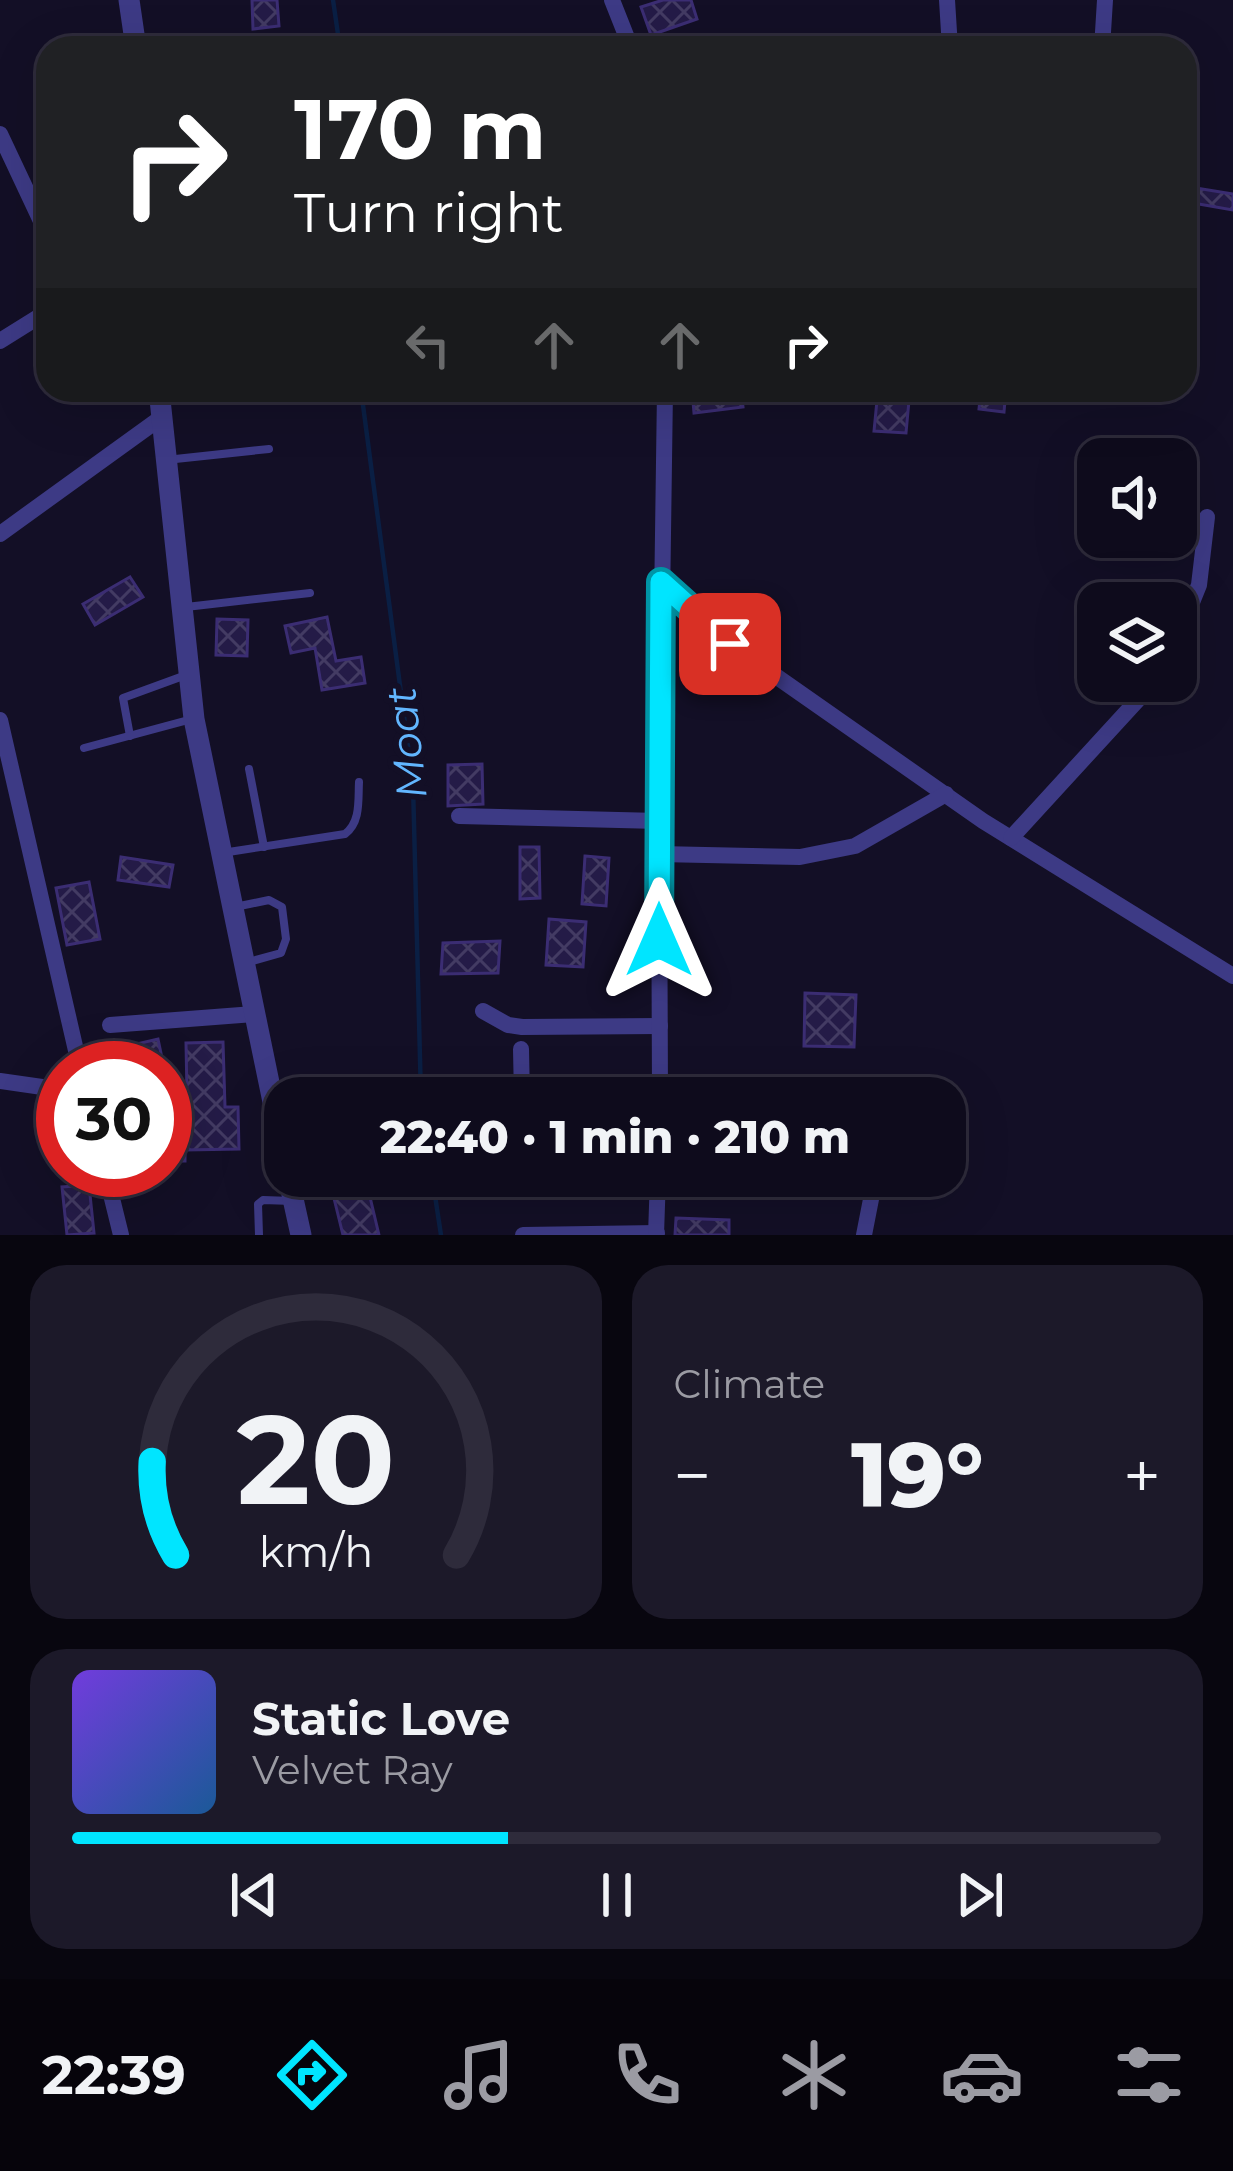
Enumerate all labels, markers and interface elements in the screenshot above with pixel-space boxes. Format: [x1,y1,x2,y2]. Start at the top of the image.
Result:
text: 170 m [294,78,546,180]
icon: right [96,84,252,240]
text: Turn right [294,180,564,246]
icon: left [395,312,461,378]
icon: ahead [521,312,587,378]
icon: ahead [647,312,713,378]
icon: right [773,312,839,378]
map controls [1077,438,1197,702]
button: sound [1077,438,1197,558]
button: layers [1077,582,1197,702]
pin [679,593,781,695]
icon: arrive [697,611,763,677]
water label: Moat [374,685,438,801]
position arrow [596,877,722,1003]
speed limit sign: 30 [36,1041,192,1197]
text: 22:40 · 1 min · 210 m [380,1109,850,1164]
text: Climate [674,1360,825,1408]
text: 20 [237,1383,395,1535]
text: 19° [851,1420,983,1530]
text: − [674,1435,711,1516]
text: + [1123,1435,1161,1516]
text: km/h [259,1525,373,1578]
text: Static Love [252,1691,510,1746]
text: Velvet Ray [252,1746,453,1794]
icon: previous [221,1862,287,1928]
icon: pause [584,1862,650,1928]
icon: next [947,1862,1013,1928]
icon: directions [270,2033,354,2117]
icon: music [437,2033,521,2117]
icon: phone [605,2033,689,2117]
icon: climate [772,2033,856,2117]
icon: car [940,2033,1024,2117]
icon: filters [1107,2033,1191,2117]
text: 22:39 [42,2042,186,2108]

